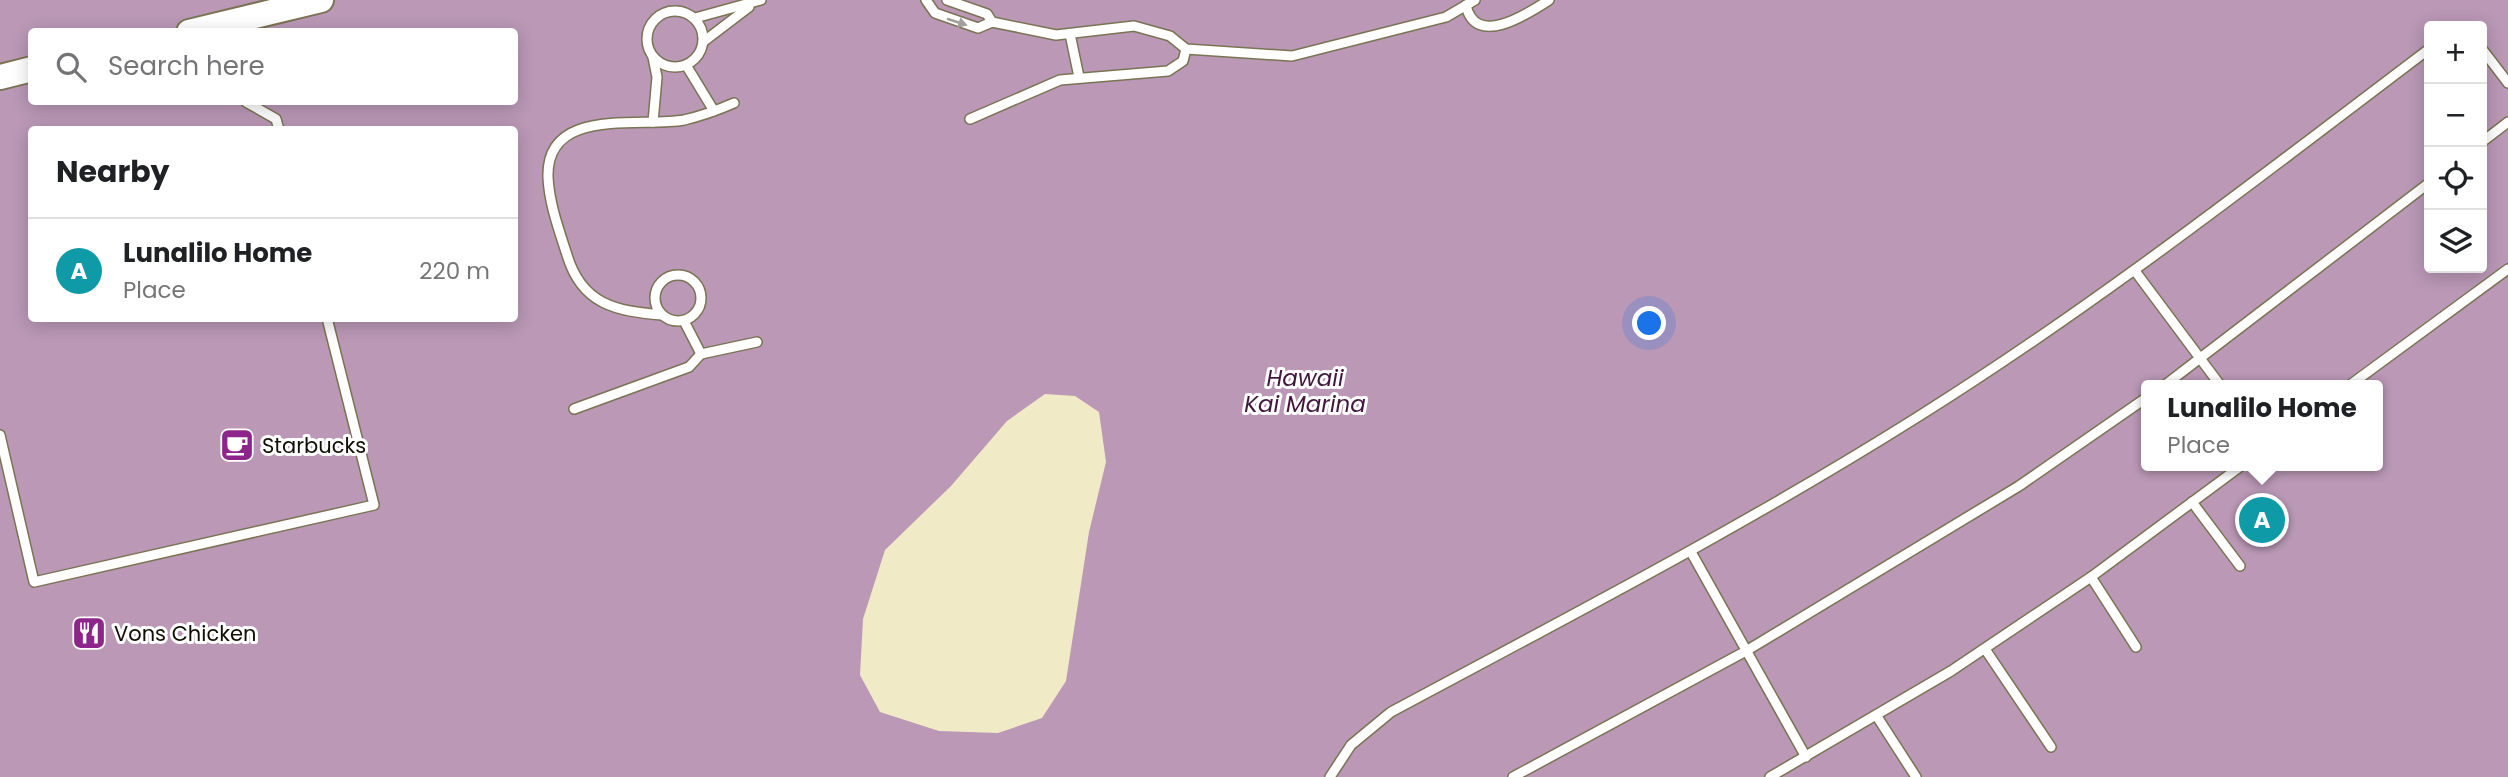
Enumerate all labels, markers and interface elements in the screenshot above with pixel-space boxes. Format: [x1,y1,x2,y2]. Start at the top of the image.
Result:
one-way arrow [947,17,968,27]
map controls [2424,21,2487,273]
button: + [2424,21,2487,84]
search box [28,28,518,105]
icon: search [52,48,90,86]
text: Search here [108,48,265,84]
button: − [2424,84,2487,147]
button: locate [2424,147,2487,210]
text: Nearby [56,150,170,193]
button: layers [2424,210,2487,273]
text: Lunalilo Home [123,235,312,271]
text: A [71,255,87,287]
text: 220 m [419,255,490,287]
text: Place [123,274,186,306]
your location [1632,306,1666,340]
water label: Hawaii Kai Marina [1244,362,1366,420]
popup [2141,380,2383,471]
text: Lunalilo Home [2167,390,2357,426]
cafe icon: Starbucks [218,426,256,464]
text: Place [2167,429,2230,461]
place label: Starbucks [262,431,366,460]
pin: A [2239,494,2285,546]
restaurant icon: Vons Chicken [70,614,108,652]
place label: Vons Chicken [114,619,257,648]

